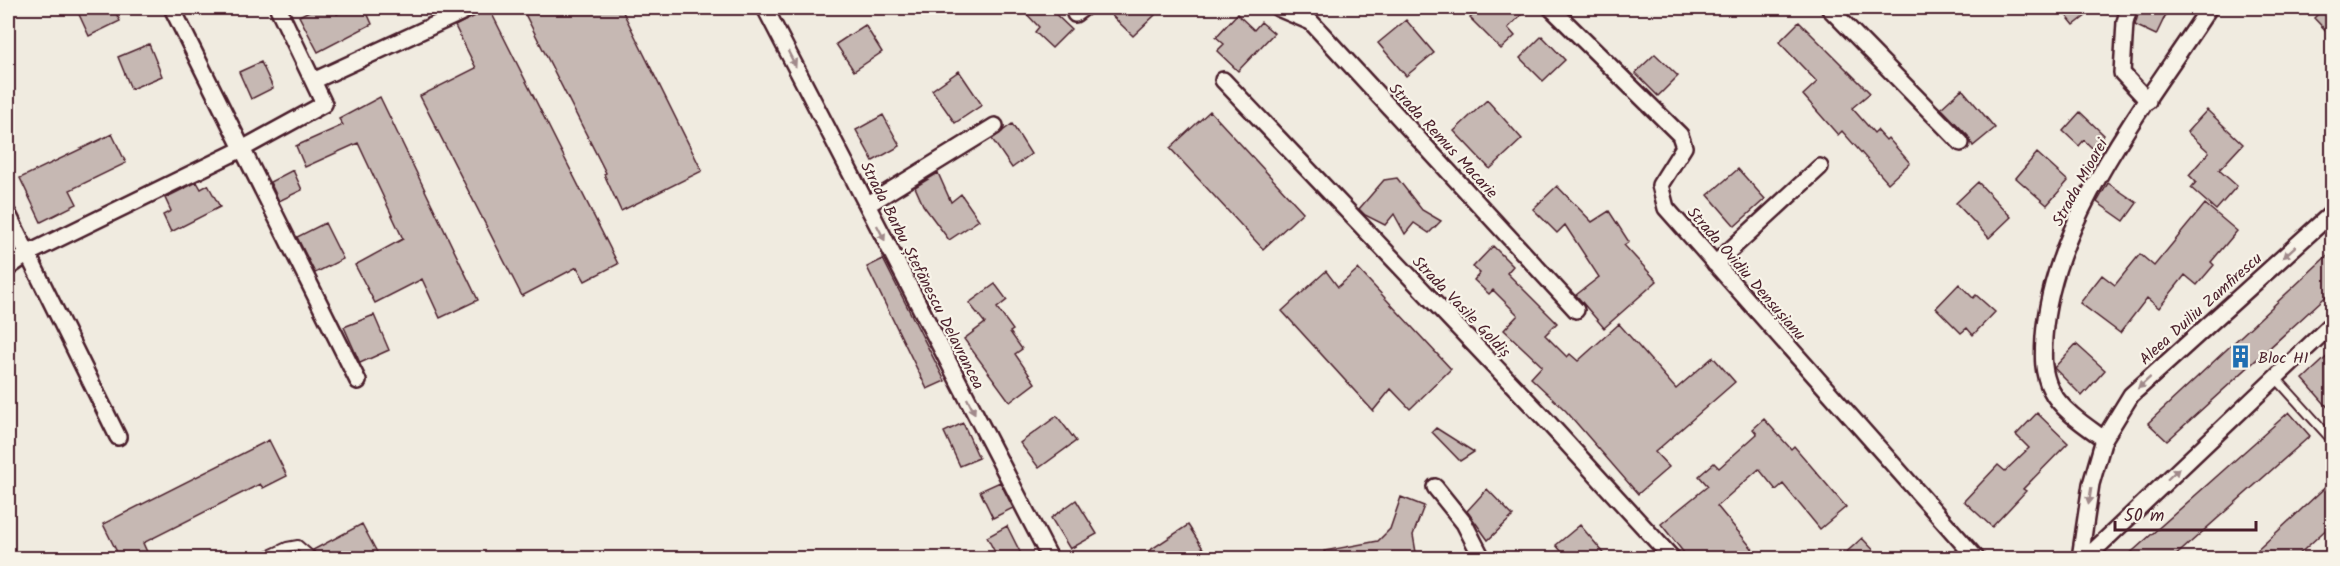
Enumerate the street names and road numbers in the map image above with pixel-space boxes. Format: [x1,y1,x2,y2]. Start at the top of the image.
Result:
street label: Strada Remus Macarie [1382,77,1503,205]
street label: Strada Mioarei [2046,133,2115,231]
street label: Strada Barbu Ștefănescu Delavrancea [853,157,990,394]
street label: Strada Ovidiu Densușianu [1680,201,1811,347]
street label: Aleea Duiliu Zamfirescu [2134,247,2268,371]
street label: Strada Vasile Goldiș [1406,250,1516,364]

